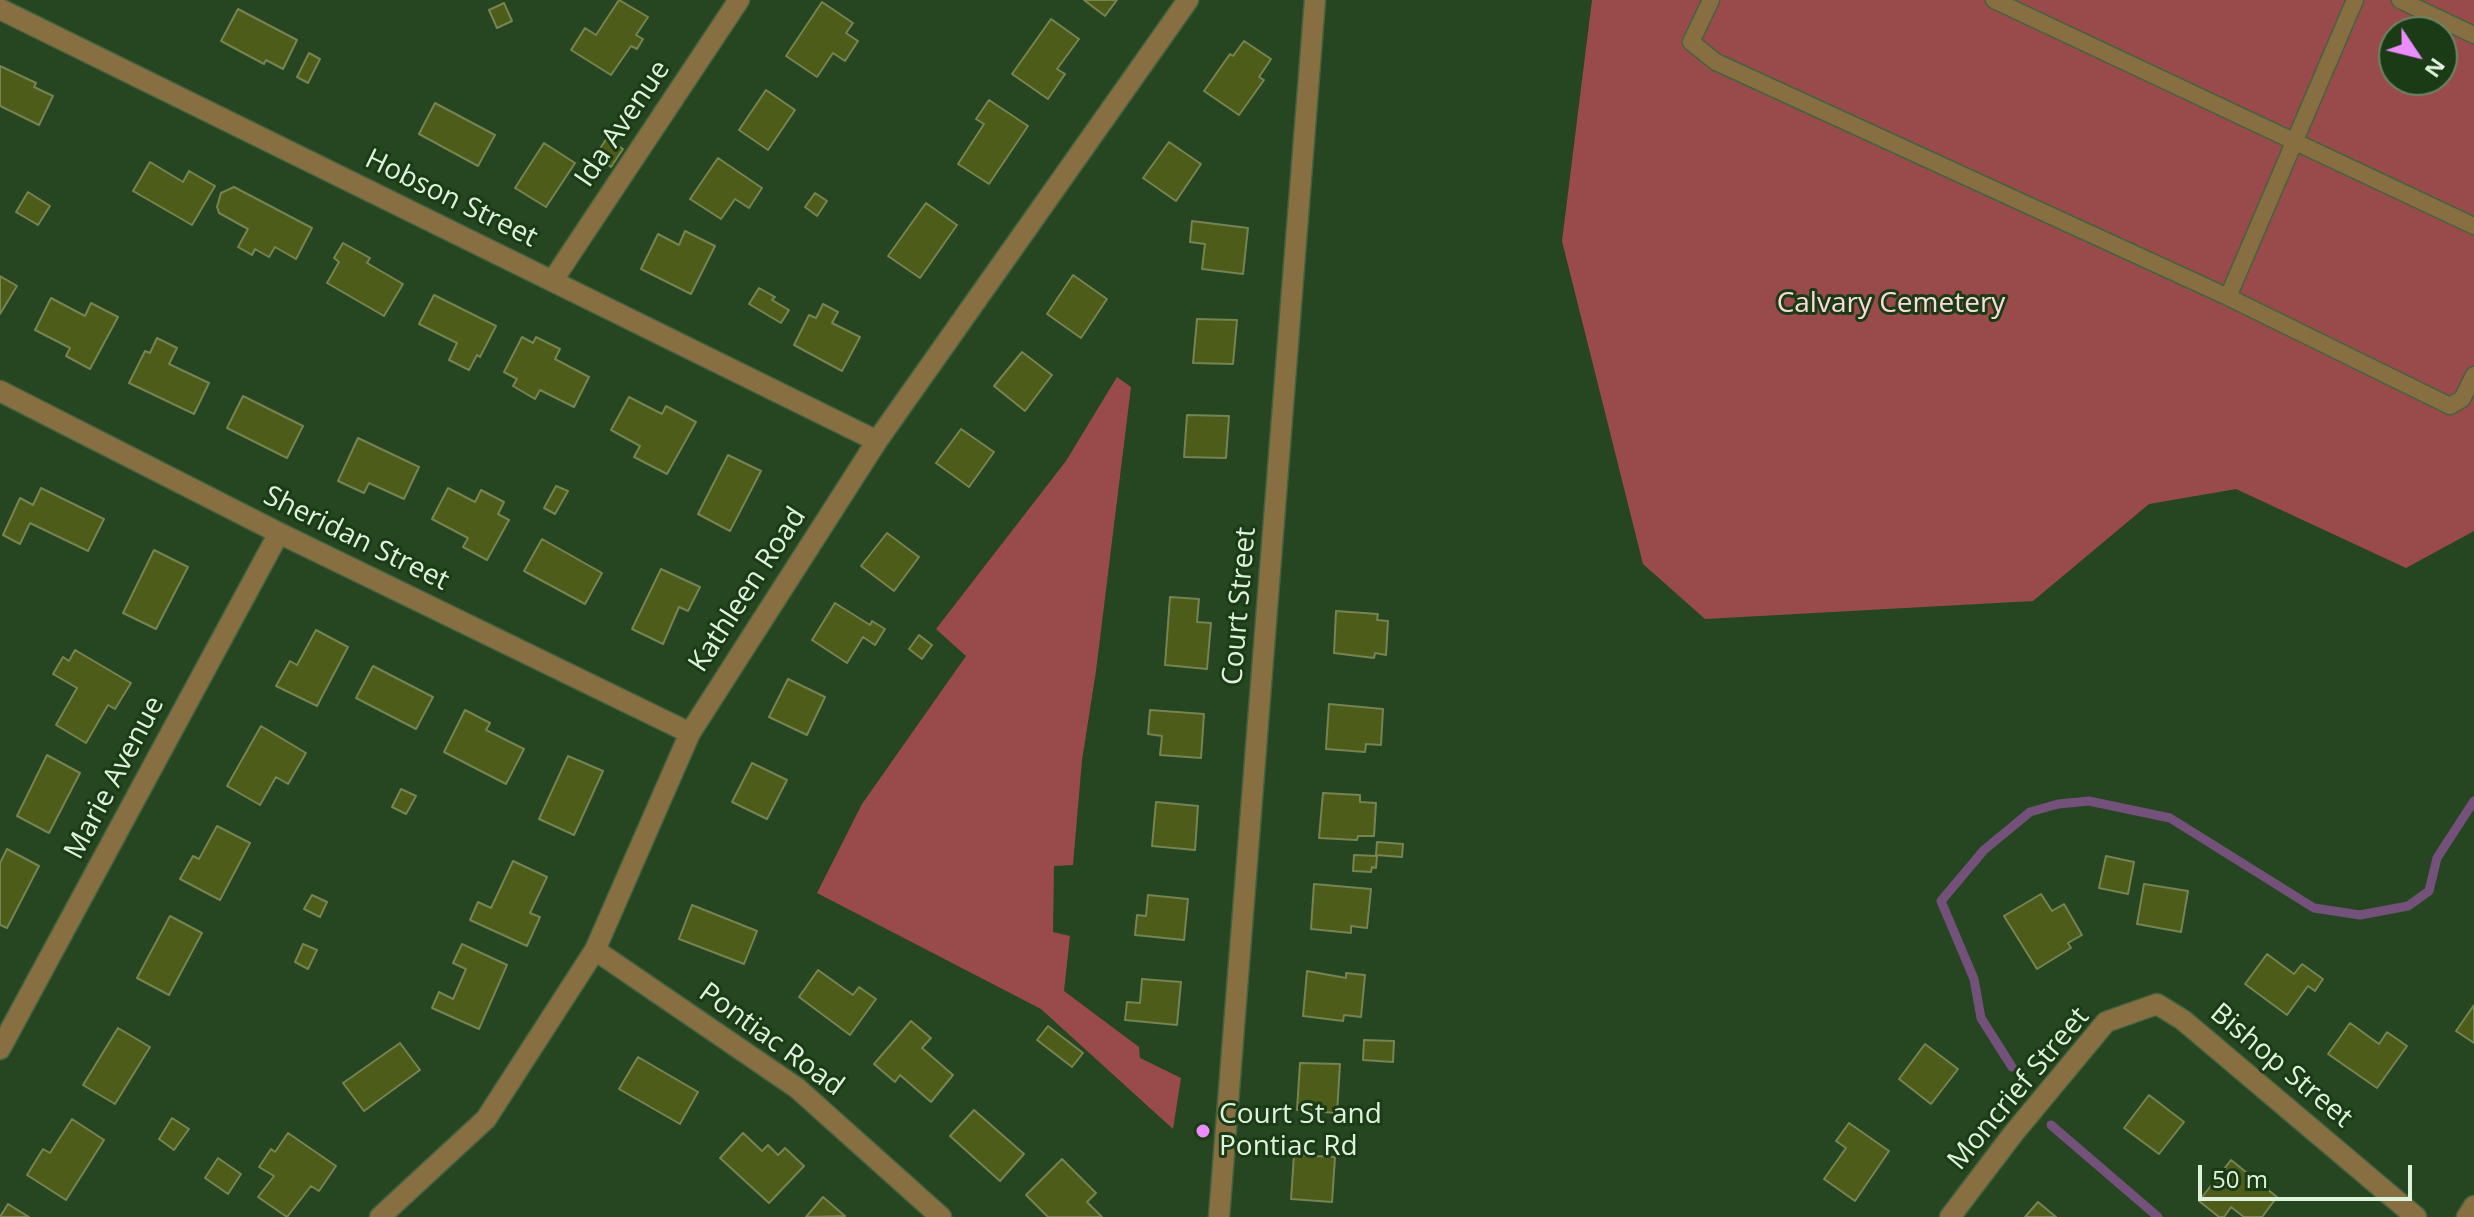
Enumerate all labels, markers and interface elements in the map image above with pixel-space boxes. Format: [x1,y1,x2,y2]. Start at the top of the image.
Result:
north arrow [2378,16,2458,96]
text: N [2419,53,2453,85]
street label: Ida Avenue [568,54,678,194]
street label: Hobson Street [359,143,543,255]
park label: Calvary Cemetery [1777,287,2005,321]
street label: Sheridan Street [258,480,454,598]
street label: Kathleen Road [682,501,814,679]
street label: Court Street [1216,526,1264,686]
street label: Marie Avenue [58,691,172,865]
street label: Pontiac Road [692,976,850,1104]
street label: Bishop Street [2203,997,2359,1135]
street label: Moncrief Street [1941,1001,2097,1177]
place label: Court St and Pontiac Rd [1219,1098,1382,1164]
marker: Court St and Pontiac Rd [1194,1122,1212,1140]
scale bar [2202,1149,2416,1199]
text: 50 m [2212,1162,2268,1195]

